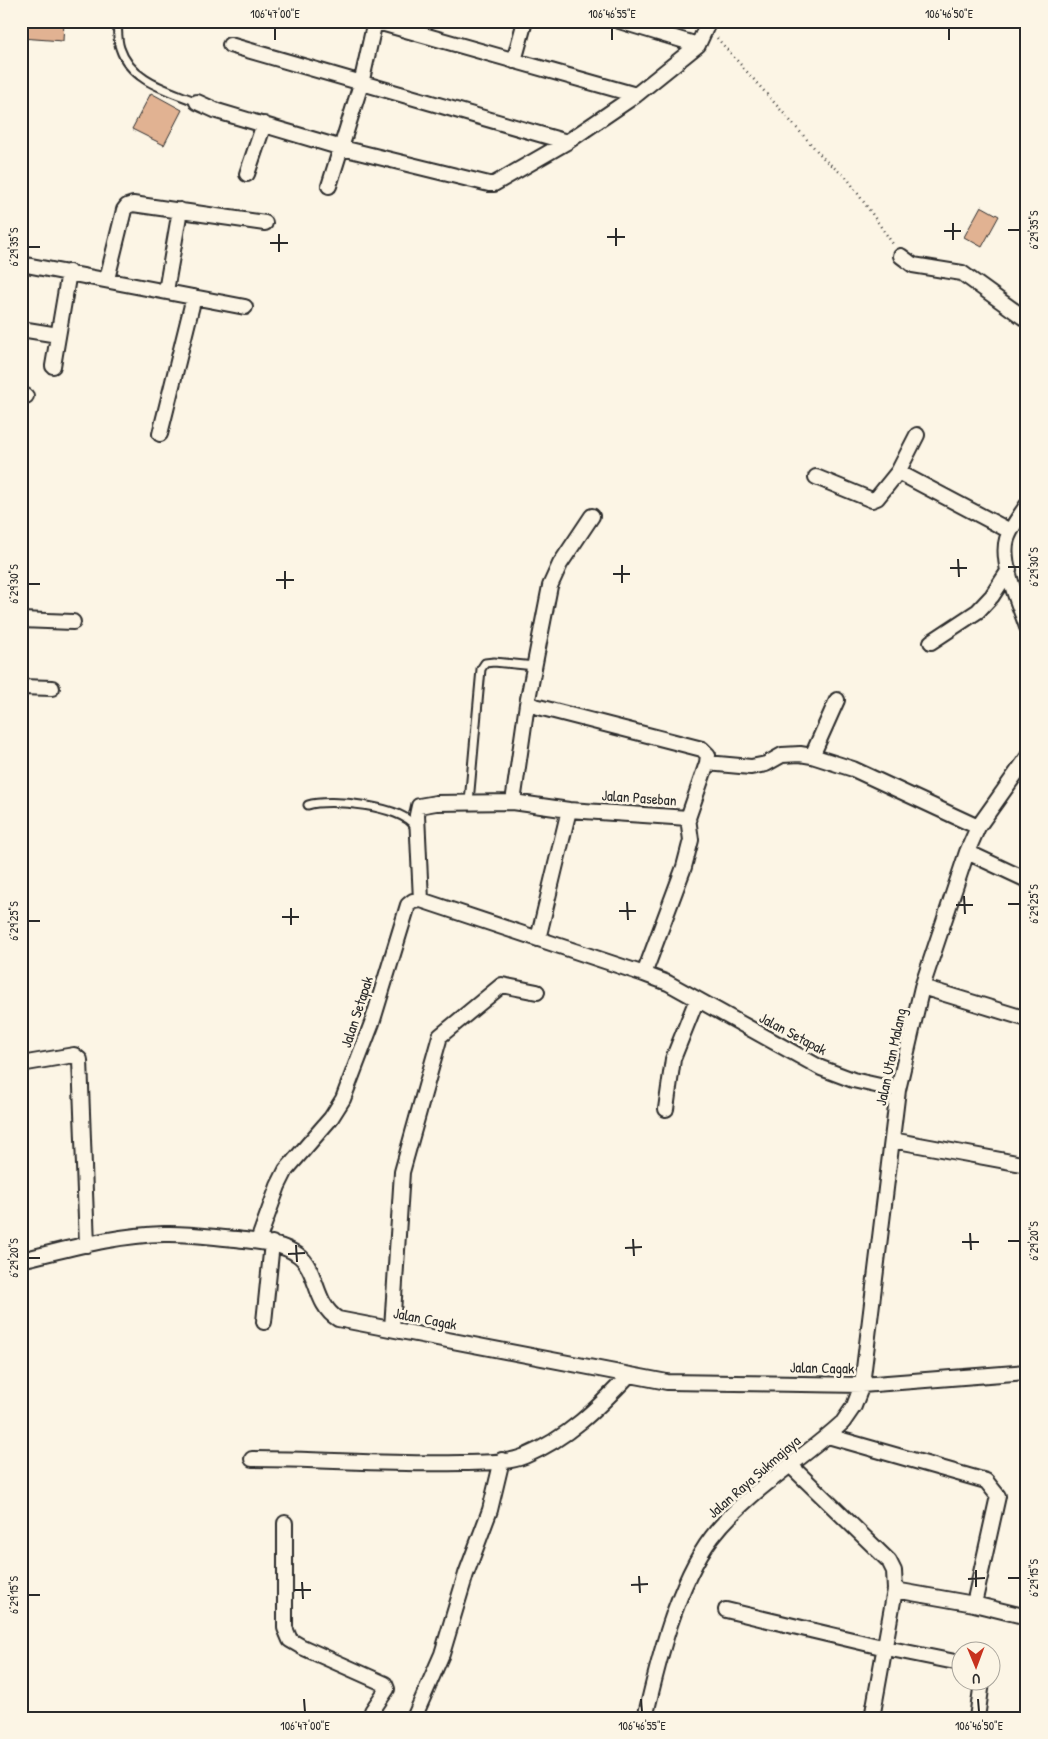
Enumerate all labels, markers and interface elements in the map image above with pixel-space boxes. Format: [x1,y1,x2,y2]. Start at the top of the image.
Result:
text: 106°47'00"E [250,5,300,22]
text: 106°46'55"E [588,5,637,22]
text: 106°46'50"E [925,5,974,22]
text: 6°29'35"S [1025,210,1042,250]
text: 6°29'35"S [5,227,22,267]
text: 6°29'30"S [1025,547,1042,587]
text: 6°29'30"S [5,564,22,604]
street label: Jalan Paseban [601,784,677,811]
text: 6°29'25"S [1025,884,1042,924]
text: 6°29'25"S [5,901,22,941]
street label: Jalan Setapak [335,973,378,1050]
street label: Jalan Utan Malang [870,1006,911,1108]
street label: Jalan Setapak [756,1007,831,1060]
text: 6°29'20"S [1025,1221,1042,1261]
text: 6°29'20"S [5,1238,22,1278]
street label: Jalan Cagak [391,1302,459,1335]
street label: Jalan Cagak [790,1356,854,1379]
street label: Jalan Raya Sukmajaya [703,1430,805,1523]
text: 6°29'15"S [1025,1558,1042,1597]
text: 6°29'15"S [5,1575,22,1614]
north arrow [950,1642,1000,1692]
text: U [972,1670,980,1689]
text: 106°47'00"E [280,1717,330,1734]
text: 106°46'55"E [618,1717,667,1734]
text: 106°46'50"E [955,1717,1004,1734]

